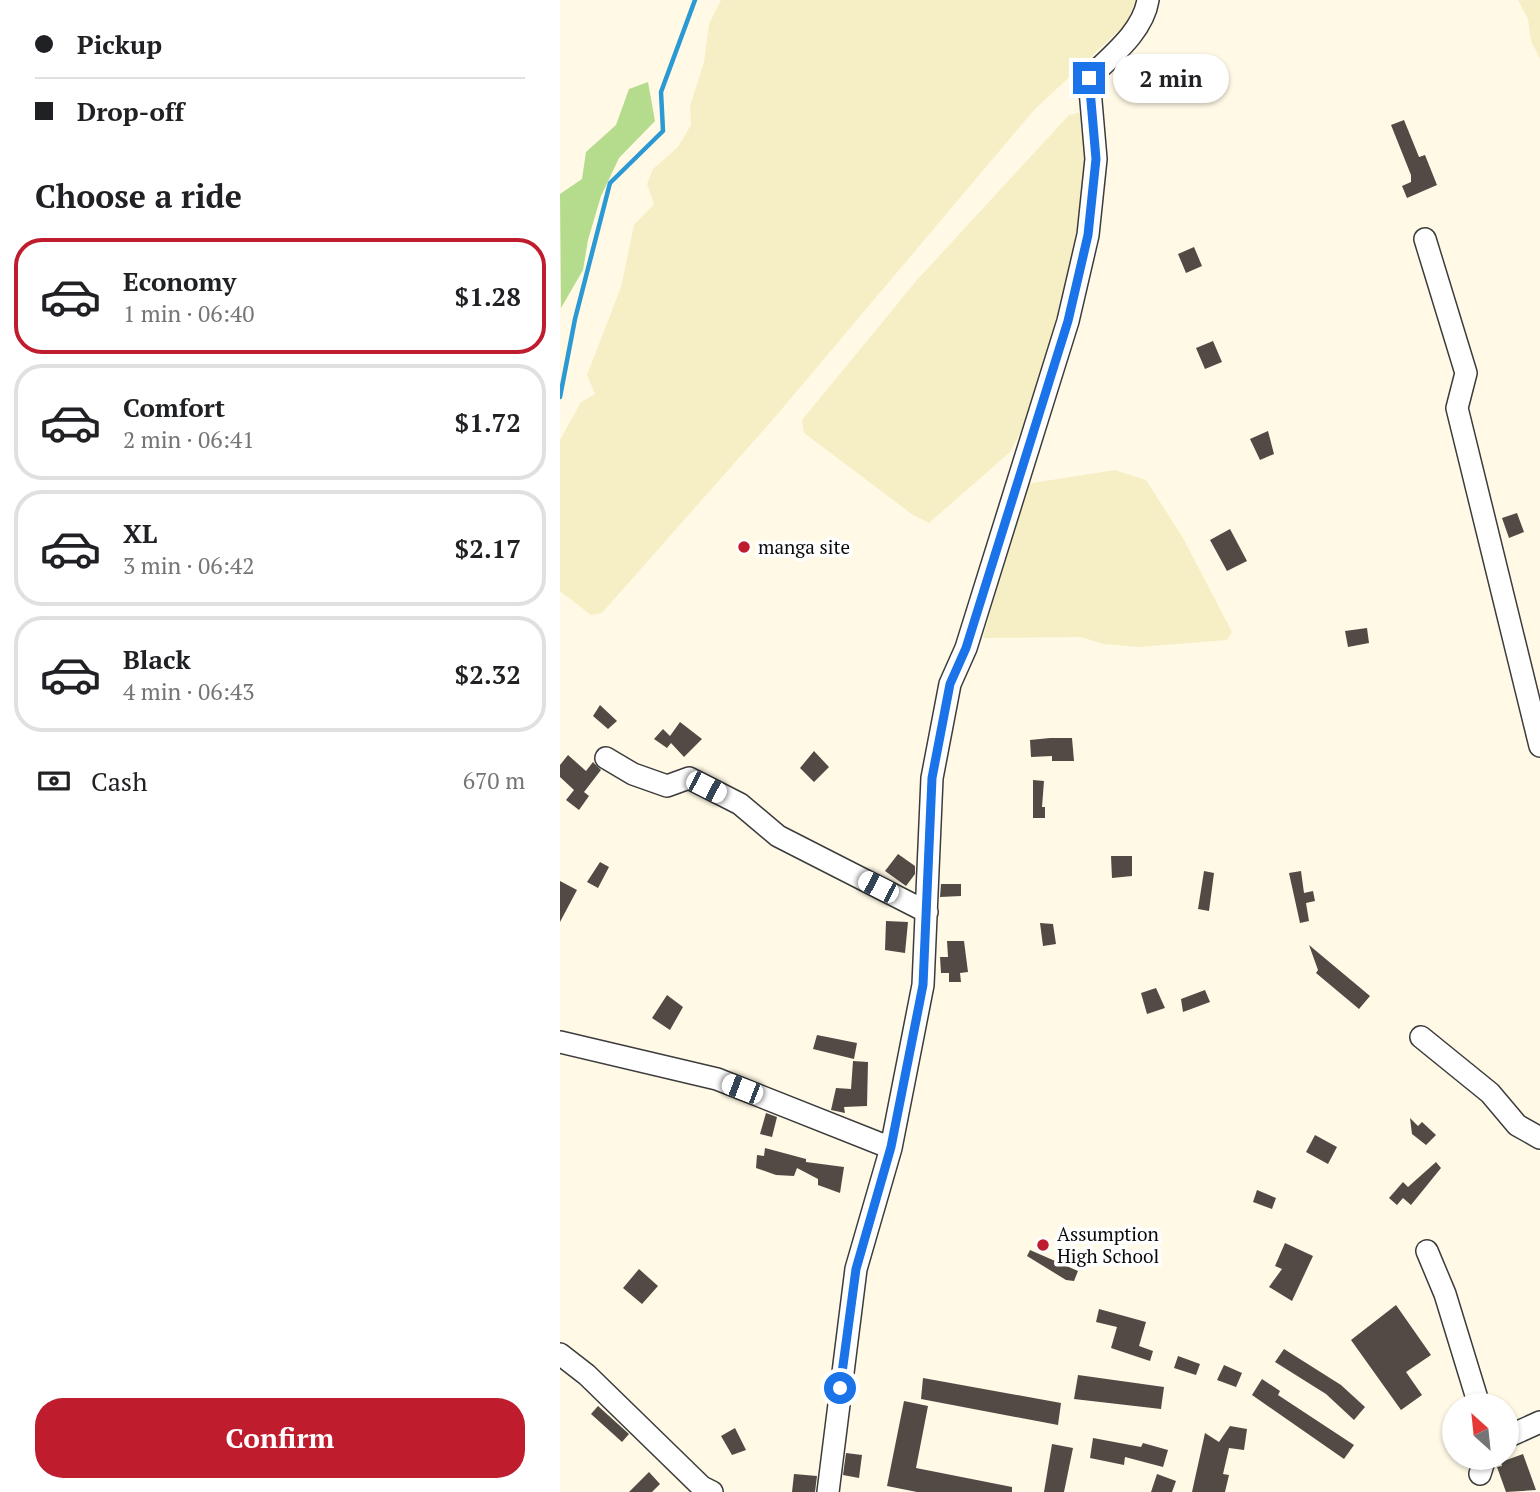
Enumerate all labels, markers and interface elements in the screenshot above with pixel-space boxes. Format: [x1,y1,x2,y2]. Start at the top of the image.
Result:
text: Pickup [77,27,162,61]
callout: 2 min [1114,54,1229,102]
route end [1073,62,1105,94]
text: 2 min [1140,63,1202,94]
text: Drop-off [77,94,184,128]
text: Choose a ride [35,175,242,217]
text: Economy [123,264,236,298]
icon: car [39,265,102,328]
text: $1.28 [455,279,521,313]
text: 1 min · 06:40 [123,298,255,329]
text: Comfort [123,390,225,424]
icon: car [39,391,102,454]
text: $1.72 [455,405,521,439]
text: 2 min · 06:41 [123,424,255,455]
text: XL [123,516,157,550]
icon: car [39,517,102,580]
text: $2.17 [455,531,521,565]
place label: manga site [758,534,850,559]
marker: manga site [736,539,752,555]
text: 3 min · 06:42 [123,550,255,581]
text: Black [123,642,191,676]
icon: car [39,643,102,706]
text: $2.32 [455,657,521,691]
text: 4 min · 06:43 [123,676,255,707]
icon: cash [35,762,73,800]
text: Cash [91,764,147,798]
text: 670 m [463,765,525,796]
car [683,768,730,806]
car [855,868,902,906]
car [719,1072,766,1106]
place label: Assumption High School [1057,1221,1159,1268]
marker: Assumption High School [1035,1237,1051,1253]
route start [824,1372,856,1404]
north arrow [1442,1393,1519,1470]
map controls [1442,1393,1519,1470]
button: Confirm [35,1398,525,1478]

